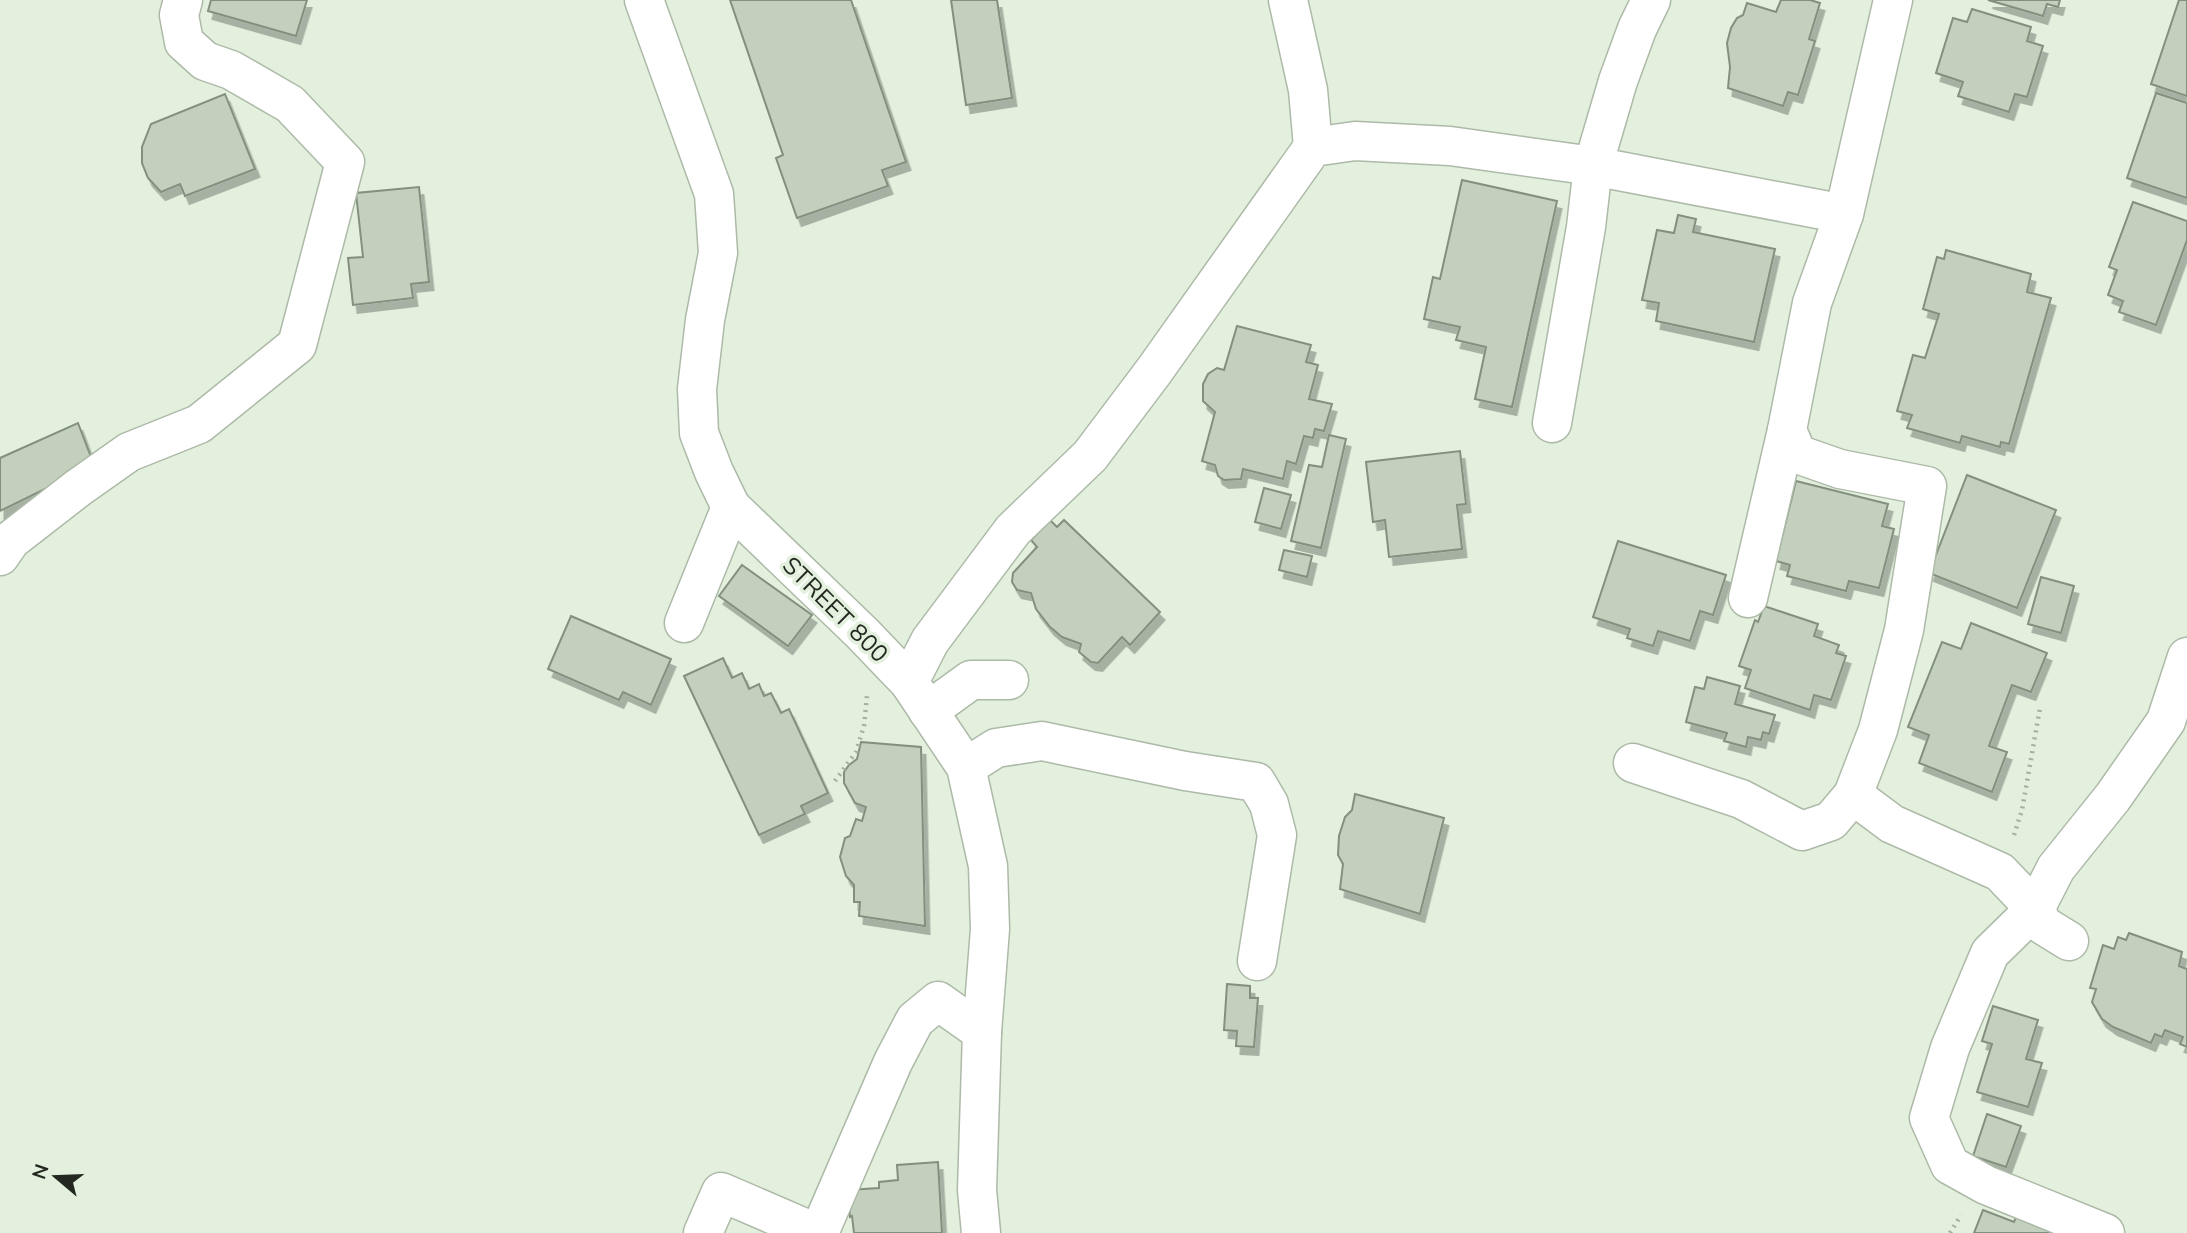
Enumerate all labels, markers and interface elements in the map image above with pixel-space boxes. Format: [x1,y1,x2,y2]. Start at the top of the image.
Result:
street label: STREET 800 [777,550,895,668]
north arrow [21,1142,91,1212]
text: N [26,1161,54,1182]

